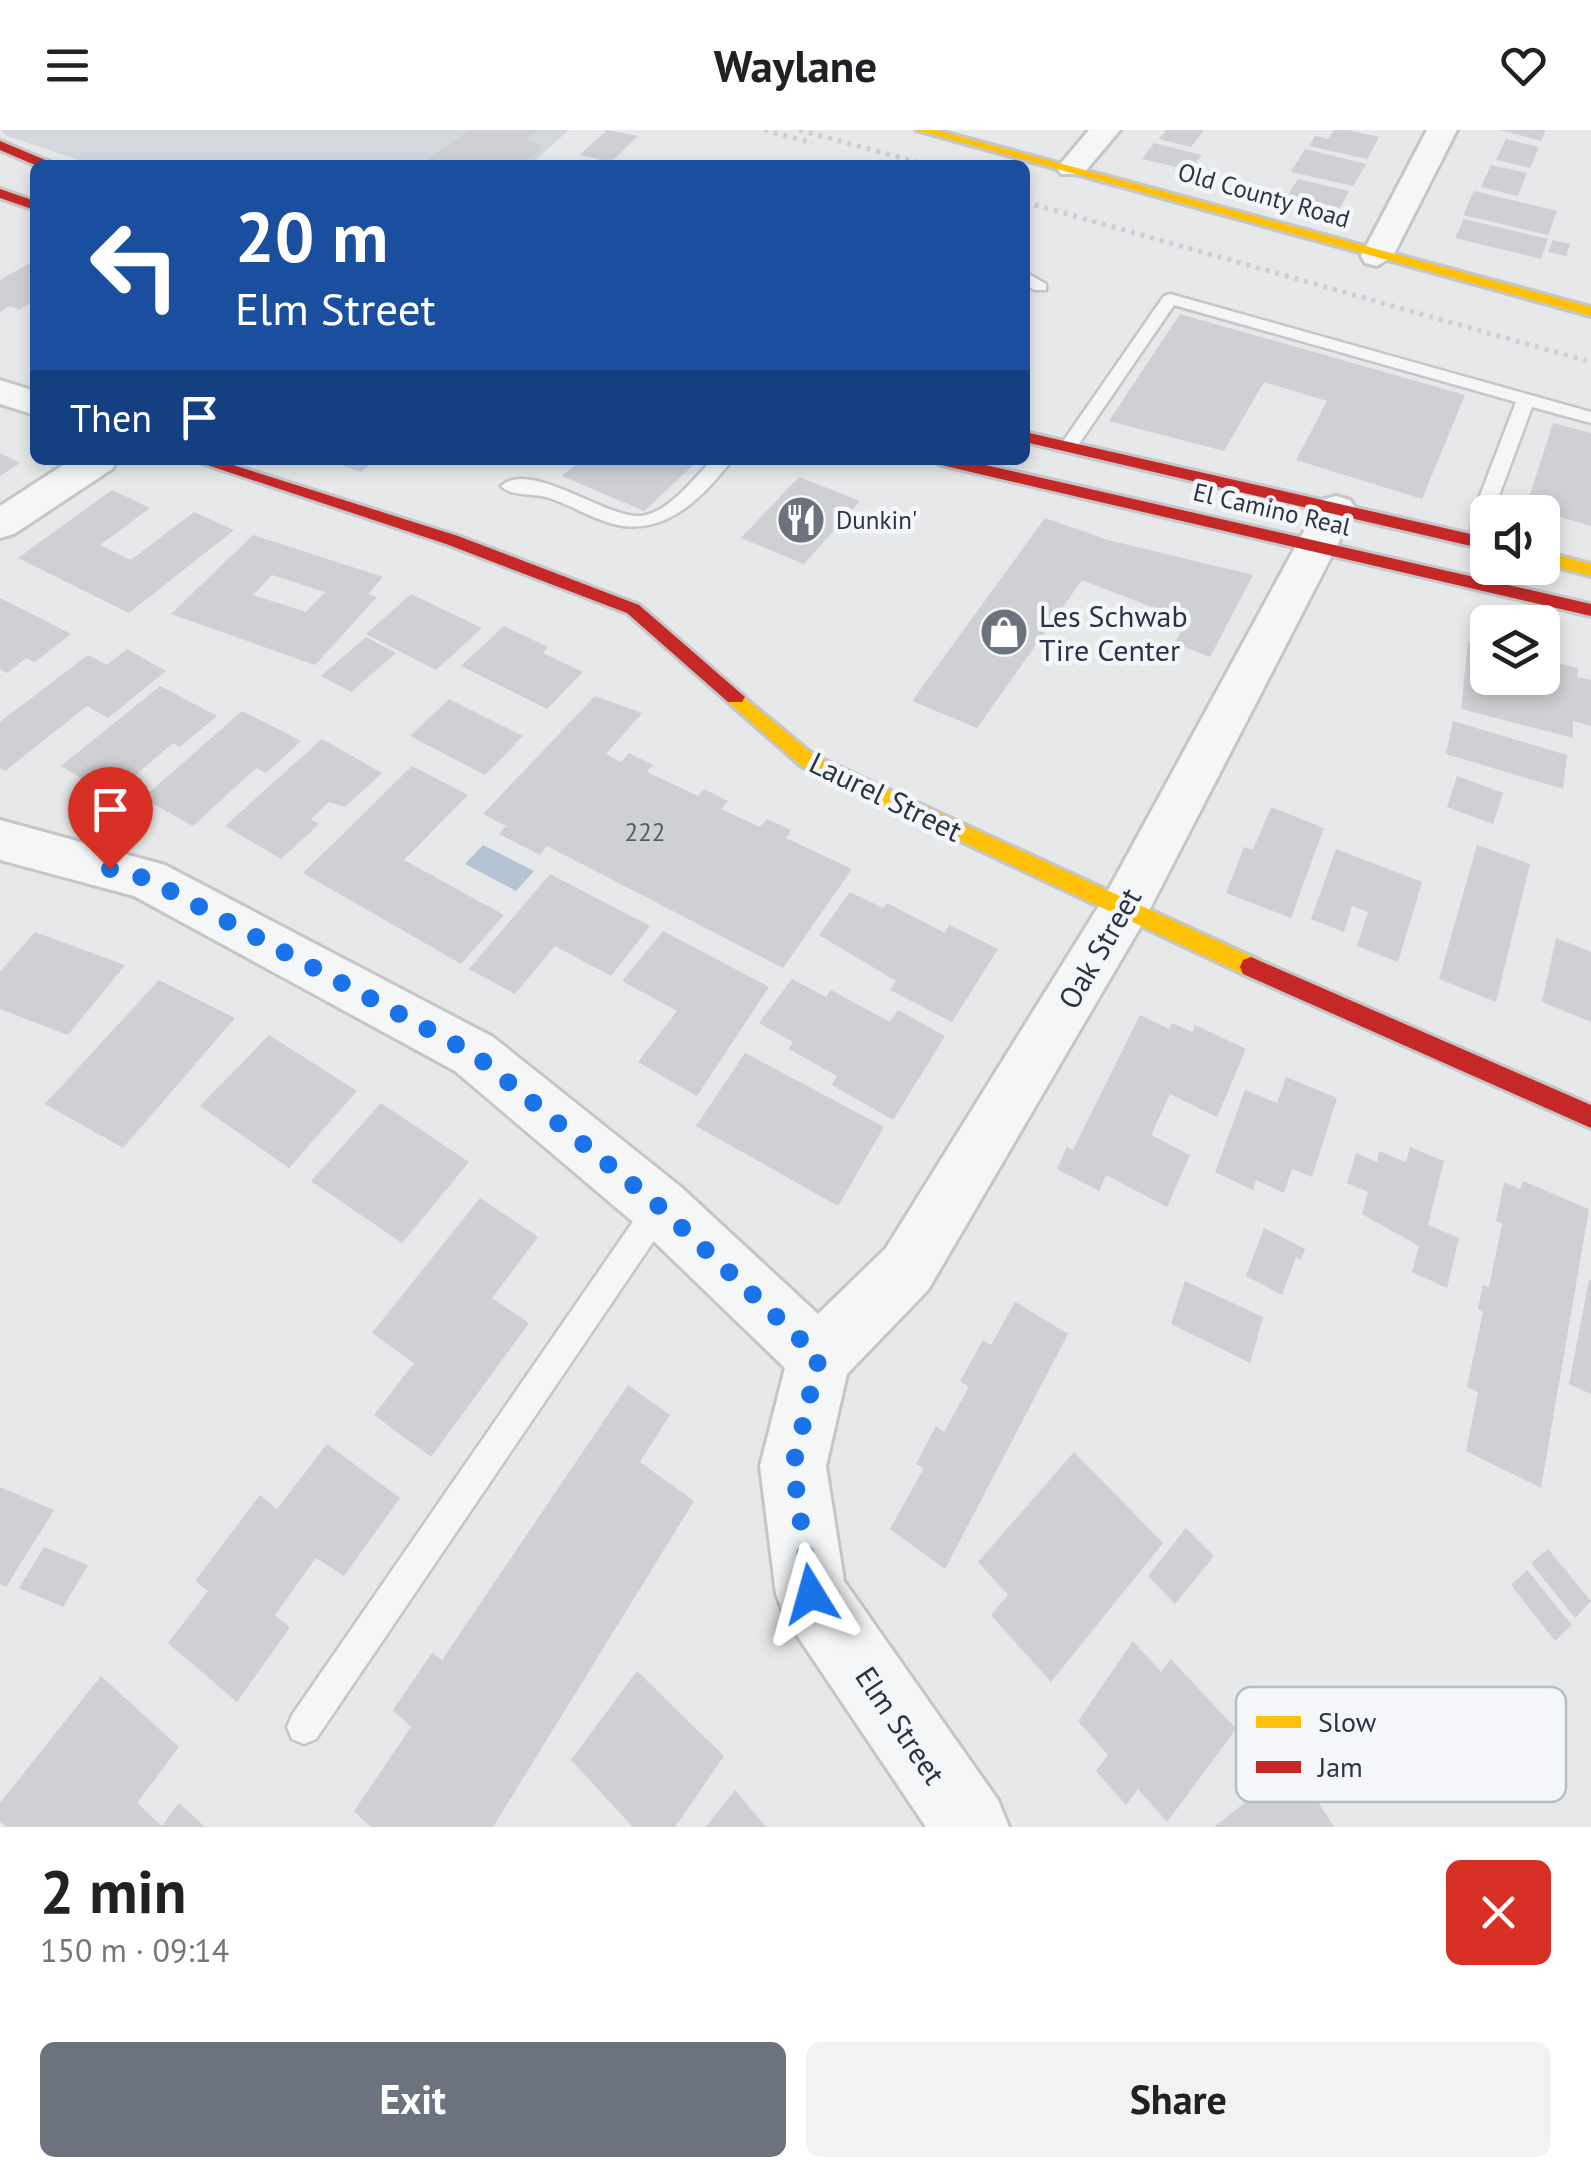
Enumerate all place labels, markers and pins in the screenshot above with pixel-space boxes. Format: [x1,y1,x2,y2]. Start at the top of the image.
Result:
restaurant icon: Dunkin' [775,494,827,546]
place label: Dunkin' [836,504,917,536]
place label: Les Schwab Tire Center [1039,596,1188,669]
shop icon: Les Schwab Tire Center [978,606,1030,658]
pin [68,767,153,870]

